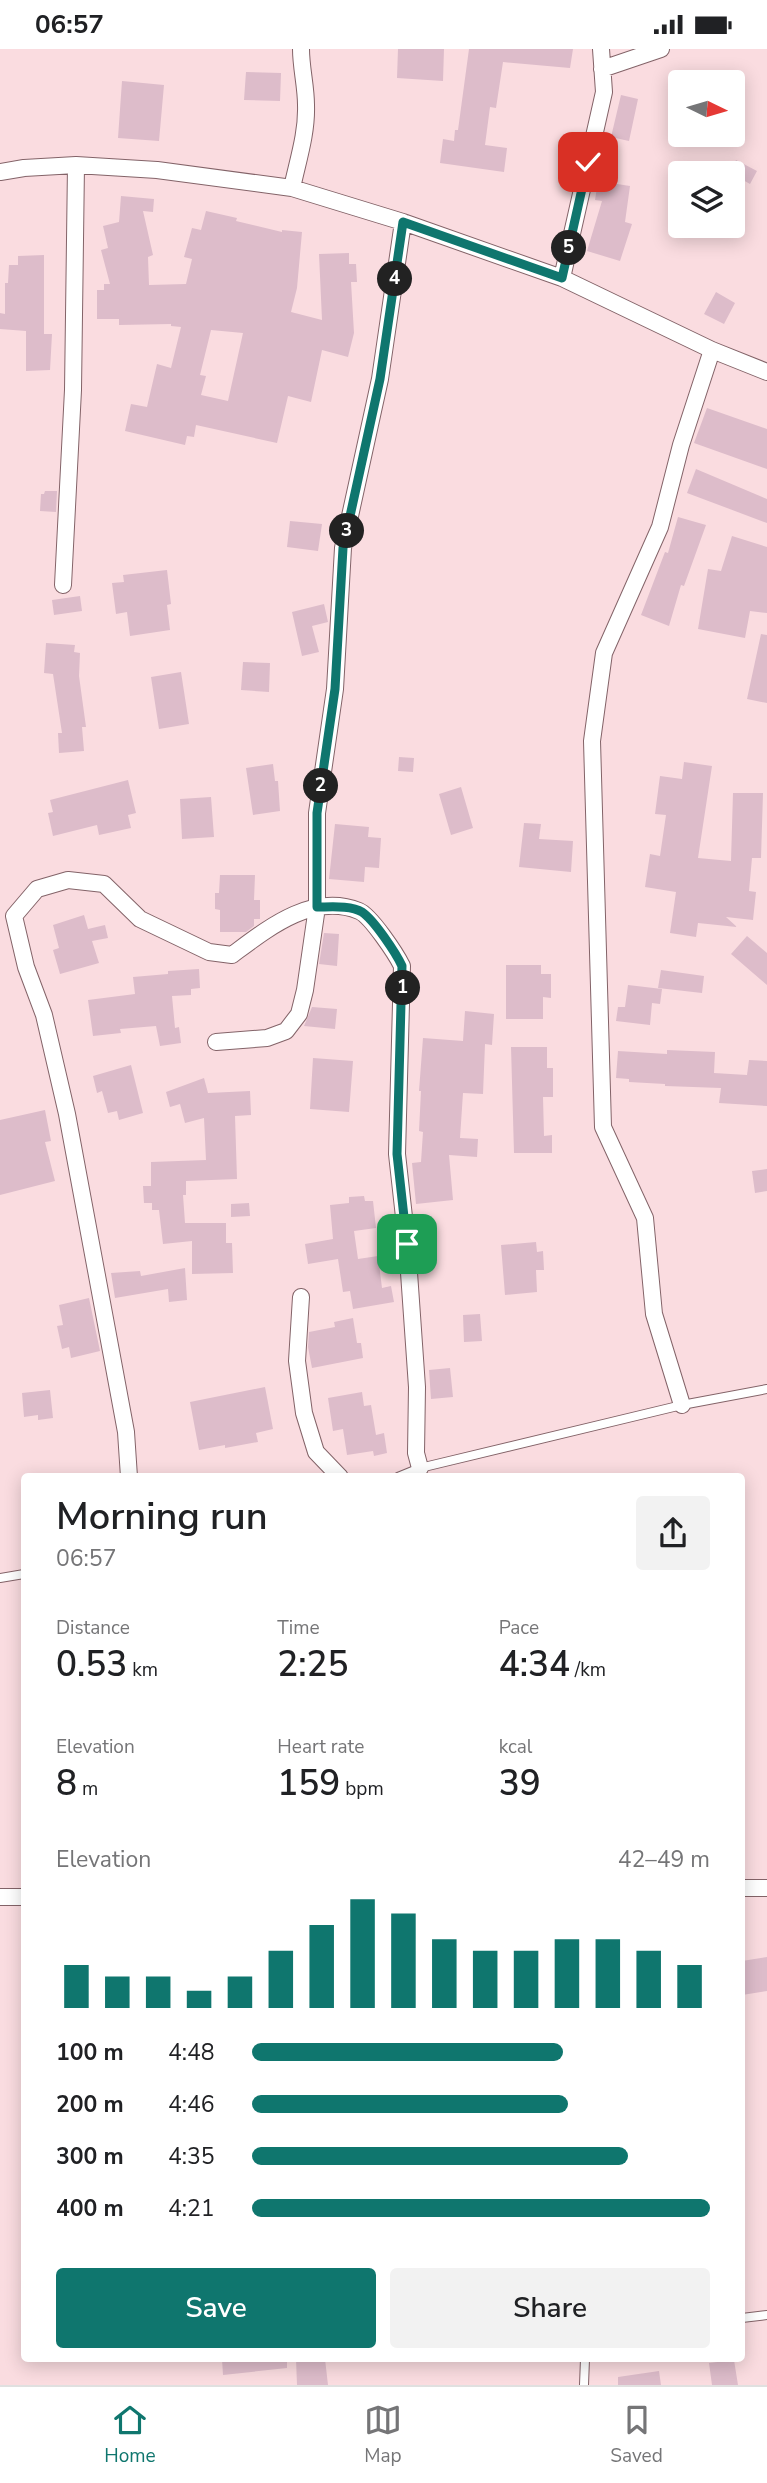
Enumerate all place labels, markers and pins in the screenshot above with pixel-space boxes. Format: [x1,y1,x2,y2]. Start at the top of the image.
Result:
pin [558,132,618,192]
pin: 5 [552,231,586,265]
pin: 4 [378,261,412,296]
pin: 3 [330,513,364,549]
pin: 2 [304,769,338,803]
pin: 1 [386,971,420,1005]
pin [377,1214,437,1274]

